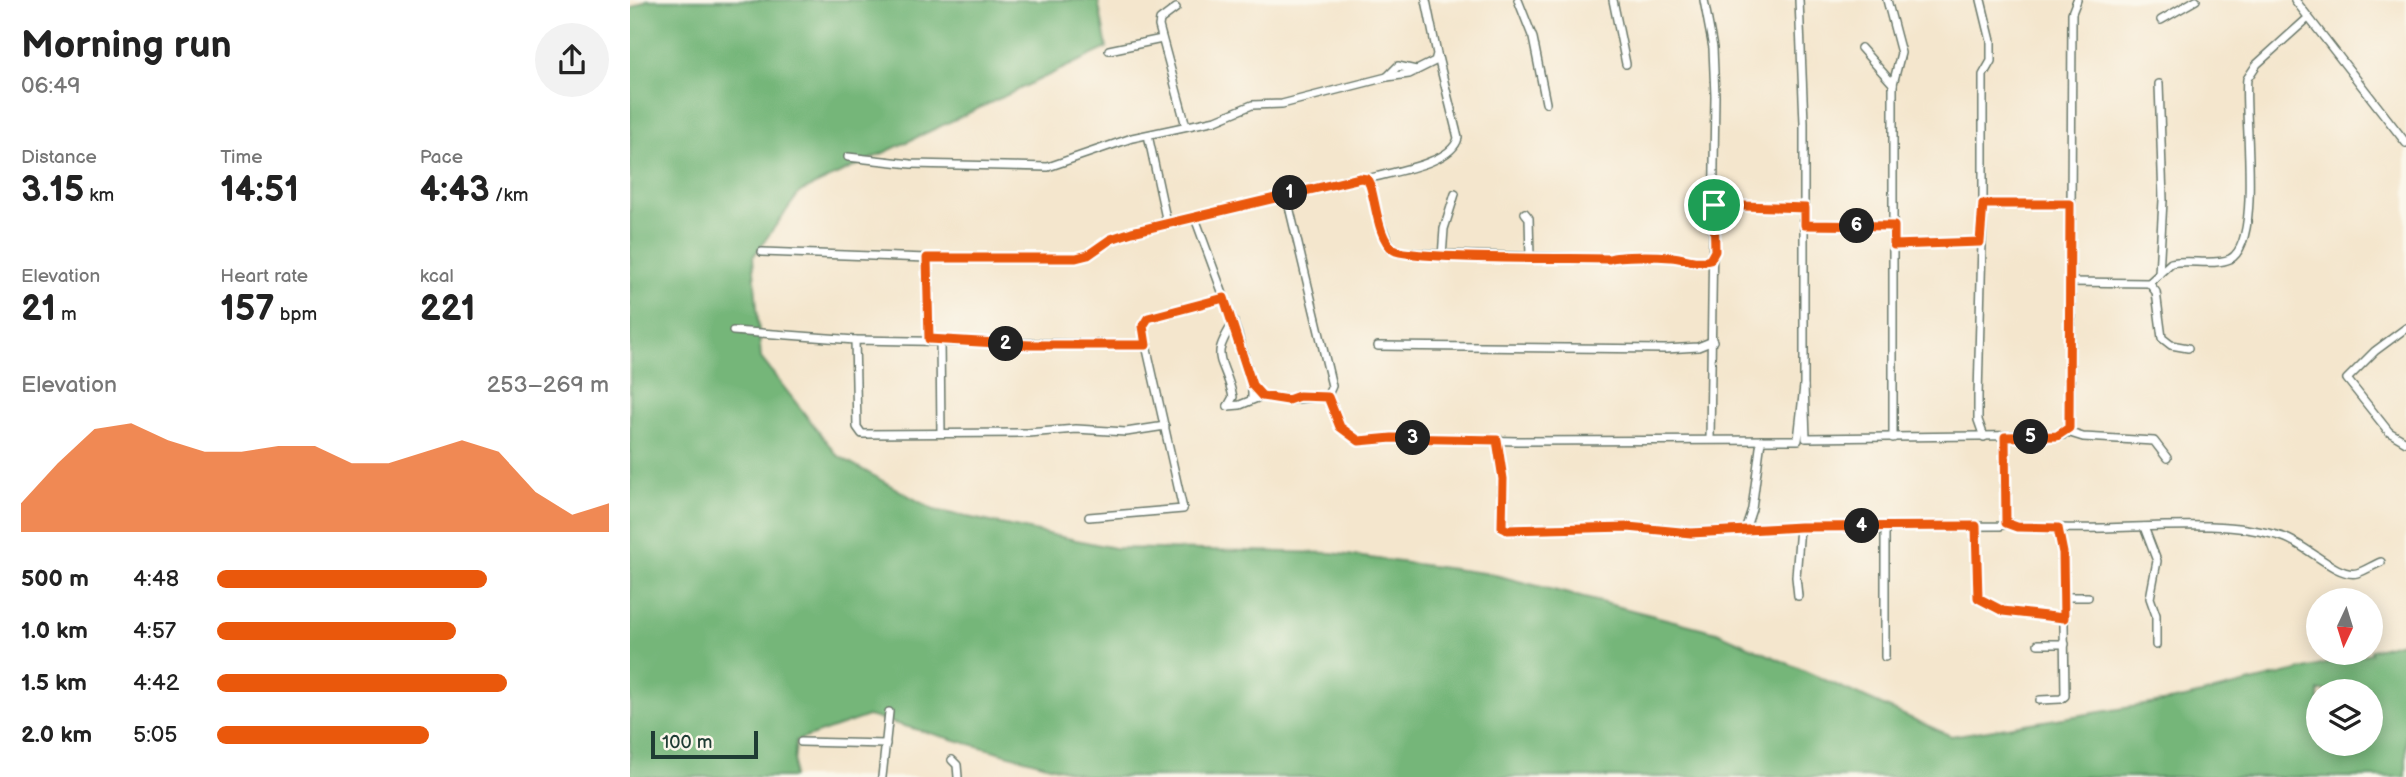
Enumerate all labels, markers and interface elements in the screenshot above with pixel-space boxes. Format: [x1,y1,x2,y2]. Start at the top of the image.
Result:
text: Morning run [21,23,232,68]
button: share [535,23,609,97]
text: 06:49 [21,72,81,100]
text: Distance [21,146,97,169]
text: Time [220,146,262,169]
text: Pace [420,146,463,169]
text: 3.15 [21,169,84,212]
text: 14:51 [220,169,299,212]
text: 4:43 [420,169,490,212]
pin [1684,175,1744,235]
pin: 1 [1272,176,1308,210]
text: 1 [1286,181,1294,204]
text: km [84,184,114,207]
text: /km [490,184,528,207]
icon: arrive [1695,186,1733,224]
pin: 6 [1840,208,1874,244]
text: 6 [1851,214,1862,237]
text: Elevation [21,265,100,288]
text: Heart rate [220,265,308,288]
text: kcal [420,265,454,288]
text: 21 [21,288,56,331]
text: 157 [220,288,275,331]
text: 221 [420,288,476,331]
text: m [56,303,77,326]
text: bpm [275,303,317,326]
pin: 2 [988,326,1024,362]
text: 2 [1000,332,1011,355]
text: Elevation [21,371,117,399]
text: 253–269 m [487,371,609,399]
pin: 3 [1396,420,1430,456]
pin: 5 [2014,420,2048,454]
text: 5 [2025,425,2036,448]
text: 3 [1407,426,1418,449]
pin: 4 [1844,508,1880,544]
text: 4 [1856,514,1867,537]
text: 500 m [21,565,89,593]
text: 4:48 [133,565,179,593]
north arrow [2306,588,2384,665]
map controls [2306,588,2383,756]
text: 1.0 km [21,617,88,645]
text: 4:57 [133,617,176,645]
text: 1.5 km [21,669,87,697]
text: 4:42 [133,669,179,697]
button: layers [2306,679,2383,756]
text: 2.0 km [21,721,92,749]
text: 5:05 [133,721,178,749]
scale bar [651,728,758,760]
text: 100 m [662,731,713,754]

